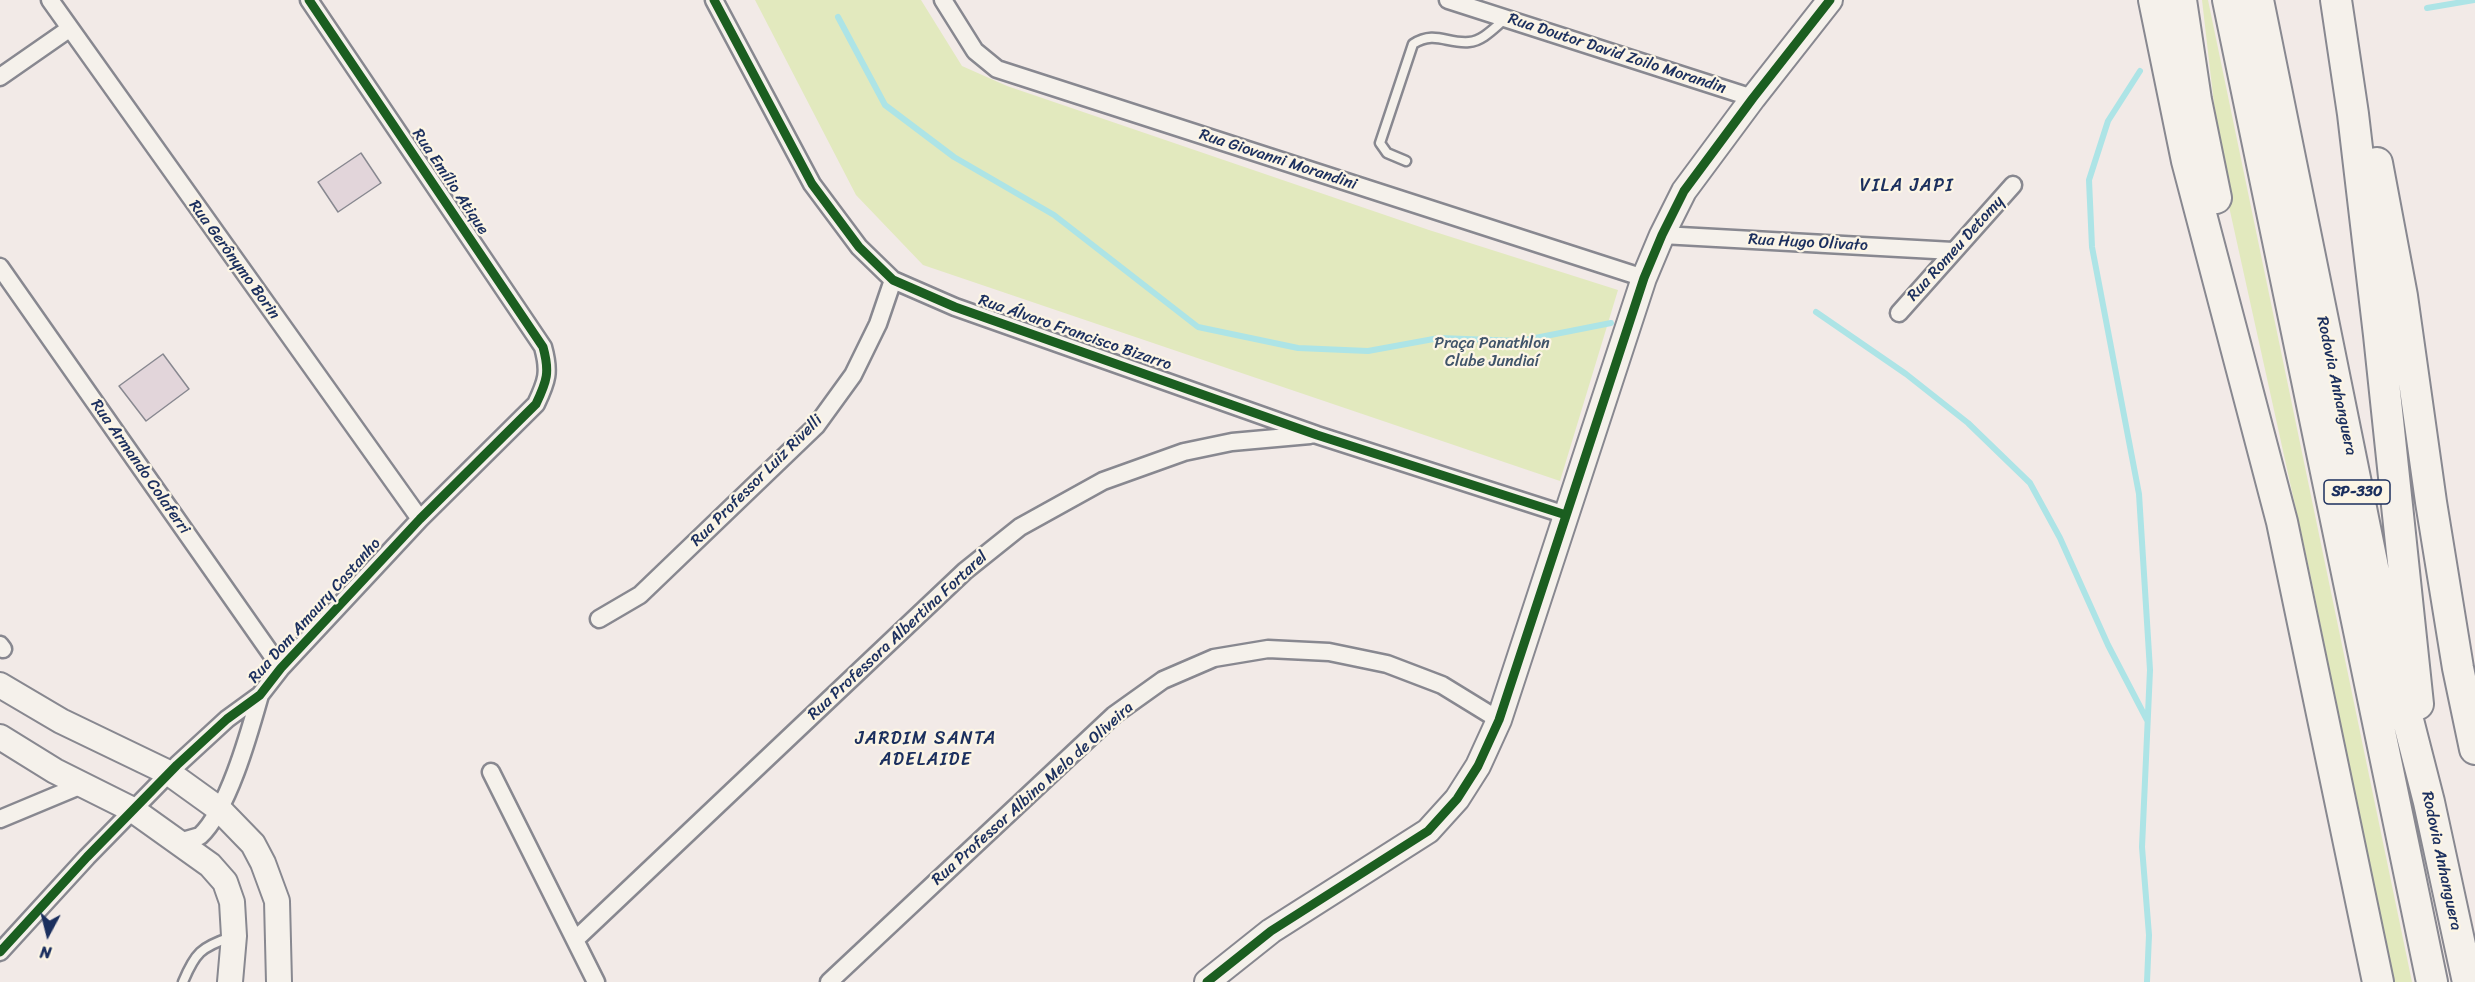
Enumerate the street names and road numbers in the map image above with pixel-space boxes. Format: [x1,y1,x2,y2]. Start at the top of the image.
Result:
street label: Rua Doutor David Zoilo Morandin [1506,10,1728,98]
street label: Rua Giovanni Morandini [1197,125,1359,195]
street label: Rua Emílio Atique [408,126,492,238]
street label: Rua Romeu Detomy [1904,192,2008,306]
street label: Rua Gerônymo Borin [184,197,284,323]
street label: Rua Hugo Olivato [1748,230,1868,256]
street label: Rua Álvaro Francisco Bizarro [976,291,1174,375]
street label: Rodovia Anhanguera [2312,315,2360,457]
street label: Rua Armando Colaferri [86,396,194,538]
street label: Rua Professor Luiz Rivelli [687,411,827,551]
road number: SP-330 [2324,480,2390,504]
street label: Rua Dom Amaury Castanho [245,535,385,687]
street label: Rua Professora Albertina Fortarel [804,548,992,724]
street label: Rua Professor Albino Melo de Oliveira [928,698,1138,890]
street label: Rodovia Anhanguera [2417,790,2465,932]

